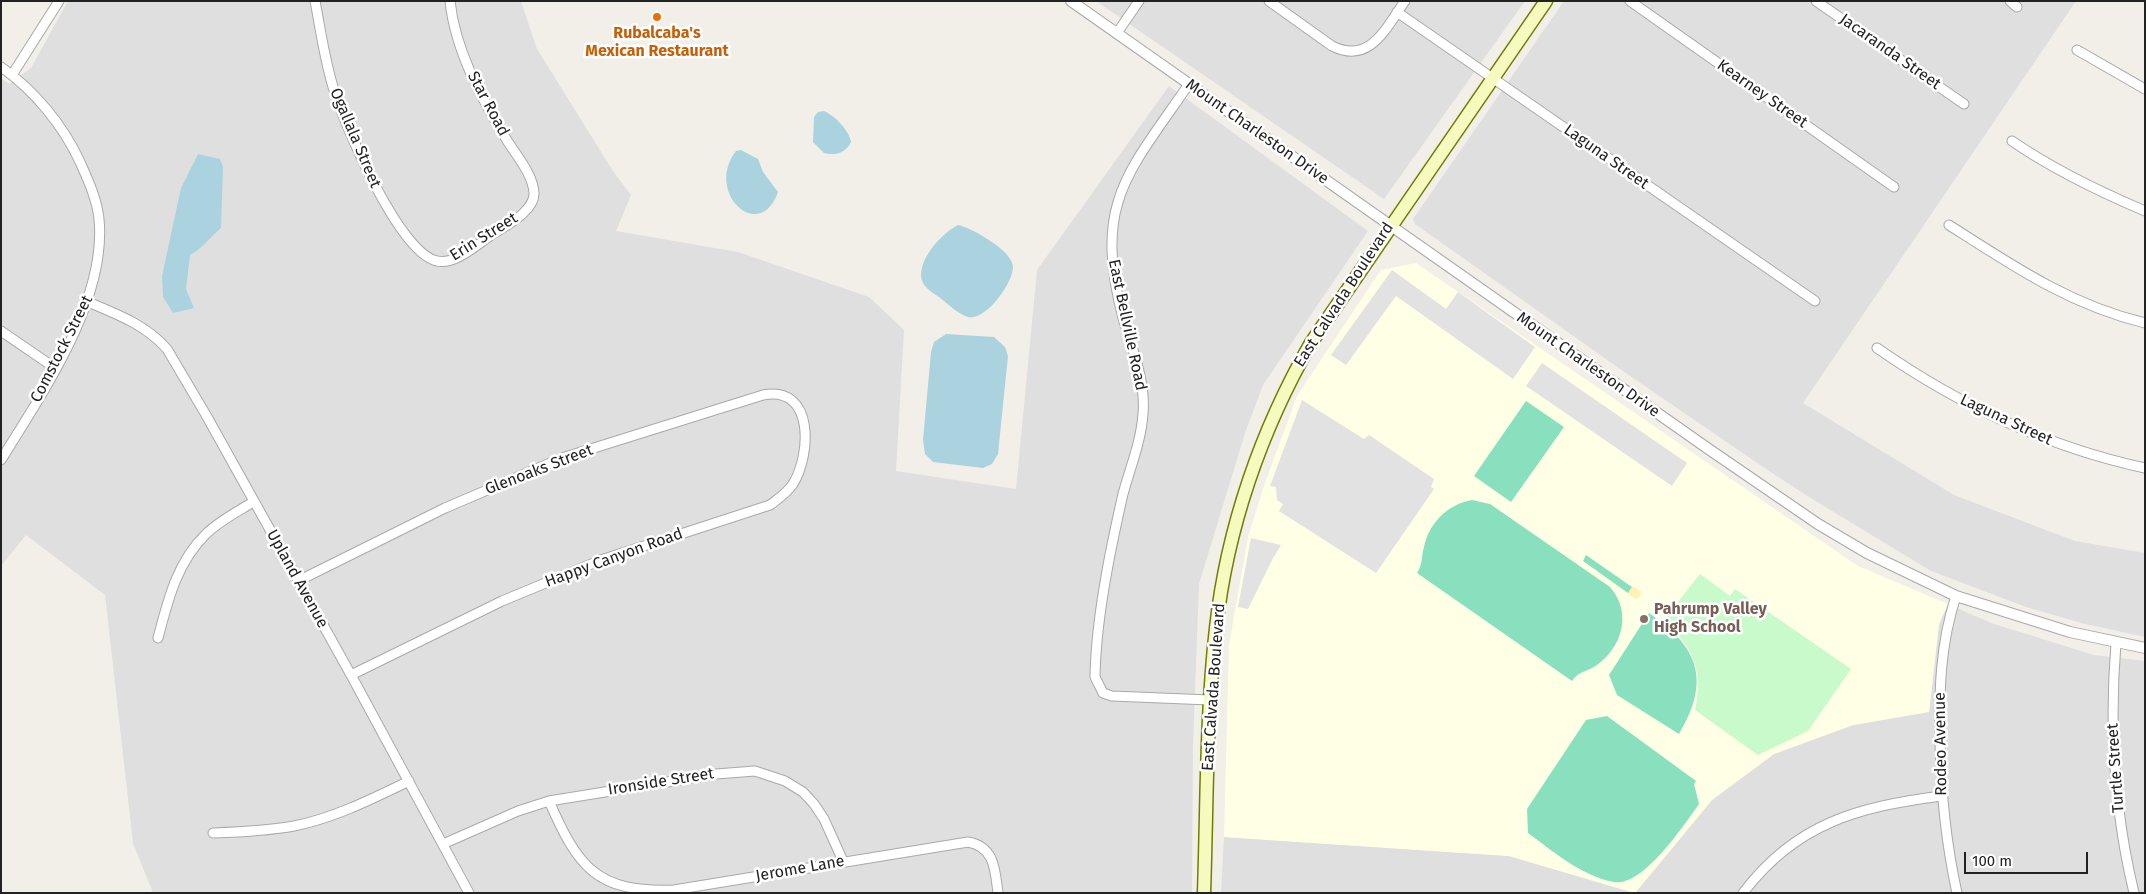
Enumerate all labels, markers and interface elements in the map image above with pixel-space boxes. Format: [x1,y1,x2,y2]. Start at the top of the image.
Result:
street label: Jacaranda Street [1836,10,1944,94]
marker: Rubalcaba's Mexican Restaurant [651,11,663,23]
place label: Rubalcaba's Mexican Restaurant [585,24,729,62]
street label: Kearney Street [1713,56,1811,132]
street label: Star Road [463,68,513,140]
street label: Mount Charleston Drive [1182,75,1332,189]
street label: Ogallala Street [325,85,385,191]
street label: Laguna Street [1560,121,1652,193]
street label: Erin Street [447,209,521,265]
street label: East Calvada Boulevard [1290,219,1398,371]
street label: East Bellville Road [1104,258,1150,392]
street label: Comstock Street [27,292,97,406]
street label: Mount Charleston Drive [1513,308,1663,422]
street label: Laguna Street [1957,390,2055,450]
street label: Glenoaks Street [482,441,596,499]
street label: Happy Canyon Road [543,524,685,592]
street label: Upland Avenue [262,526,332,632]
place label: Pahrump Valley High School [1654,600,1767,638]
street label: East Calvada Boulevard [1199,602,1229,772]
marker: Pahrump Valley High School [1638,613,1650,625]
street label: Rodeo Avenue [1930,692,1952,796]
street label: Turtle Street [2103,723,2129,813]
street label: Ironside Street [607,764,715,800]
scale bar [1966,842,2090,874]
street label: Jerome Lane [754,852,846,886]
text: 100 m [1972,852,2012,870]

